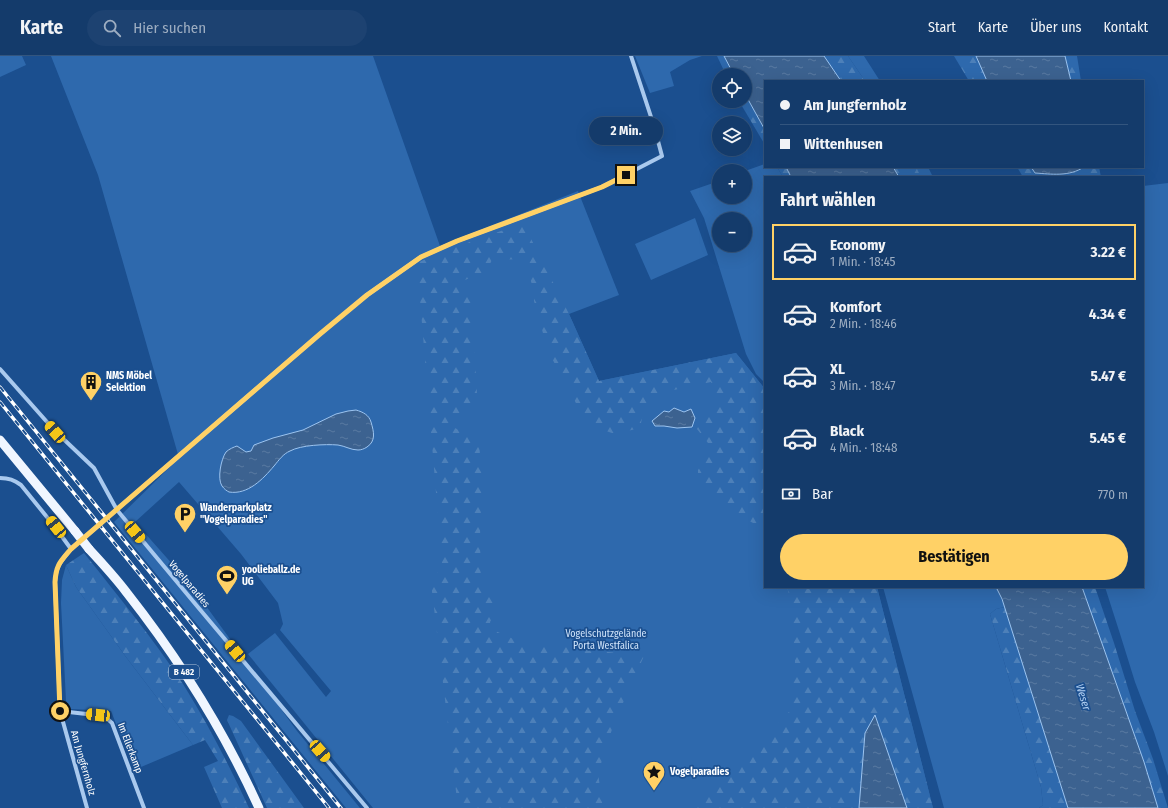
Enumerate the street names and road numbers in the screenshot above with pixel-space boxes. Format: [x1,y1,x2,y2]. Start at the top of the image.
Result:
street label: Vogelparadies [166,558,212,610]
road number: B 482 [169,665,199,679]
street label: Im Ellerkamp [115,721,145,775]
street label: Am Jungfernholz [68,729,98,797]

